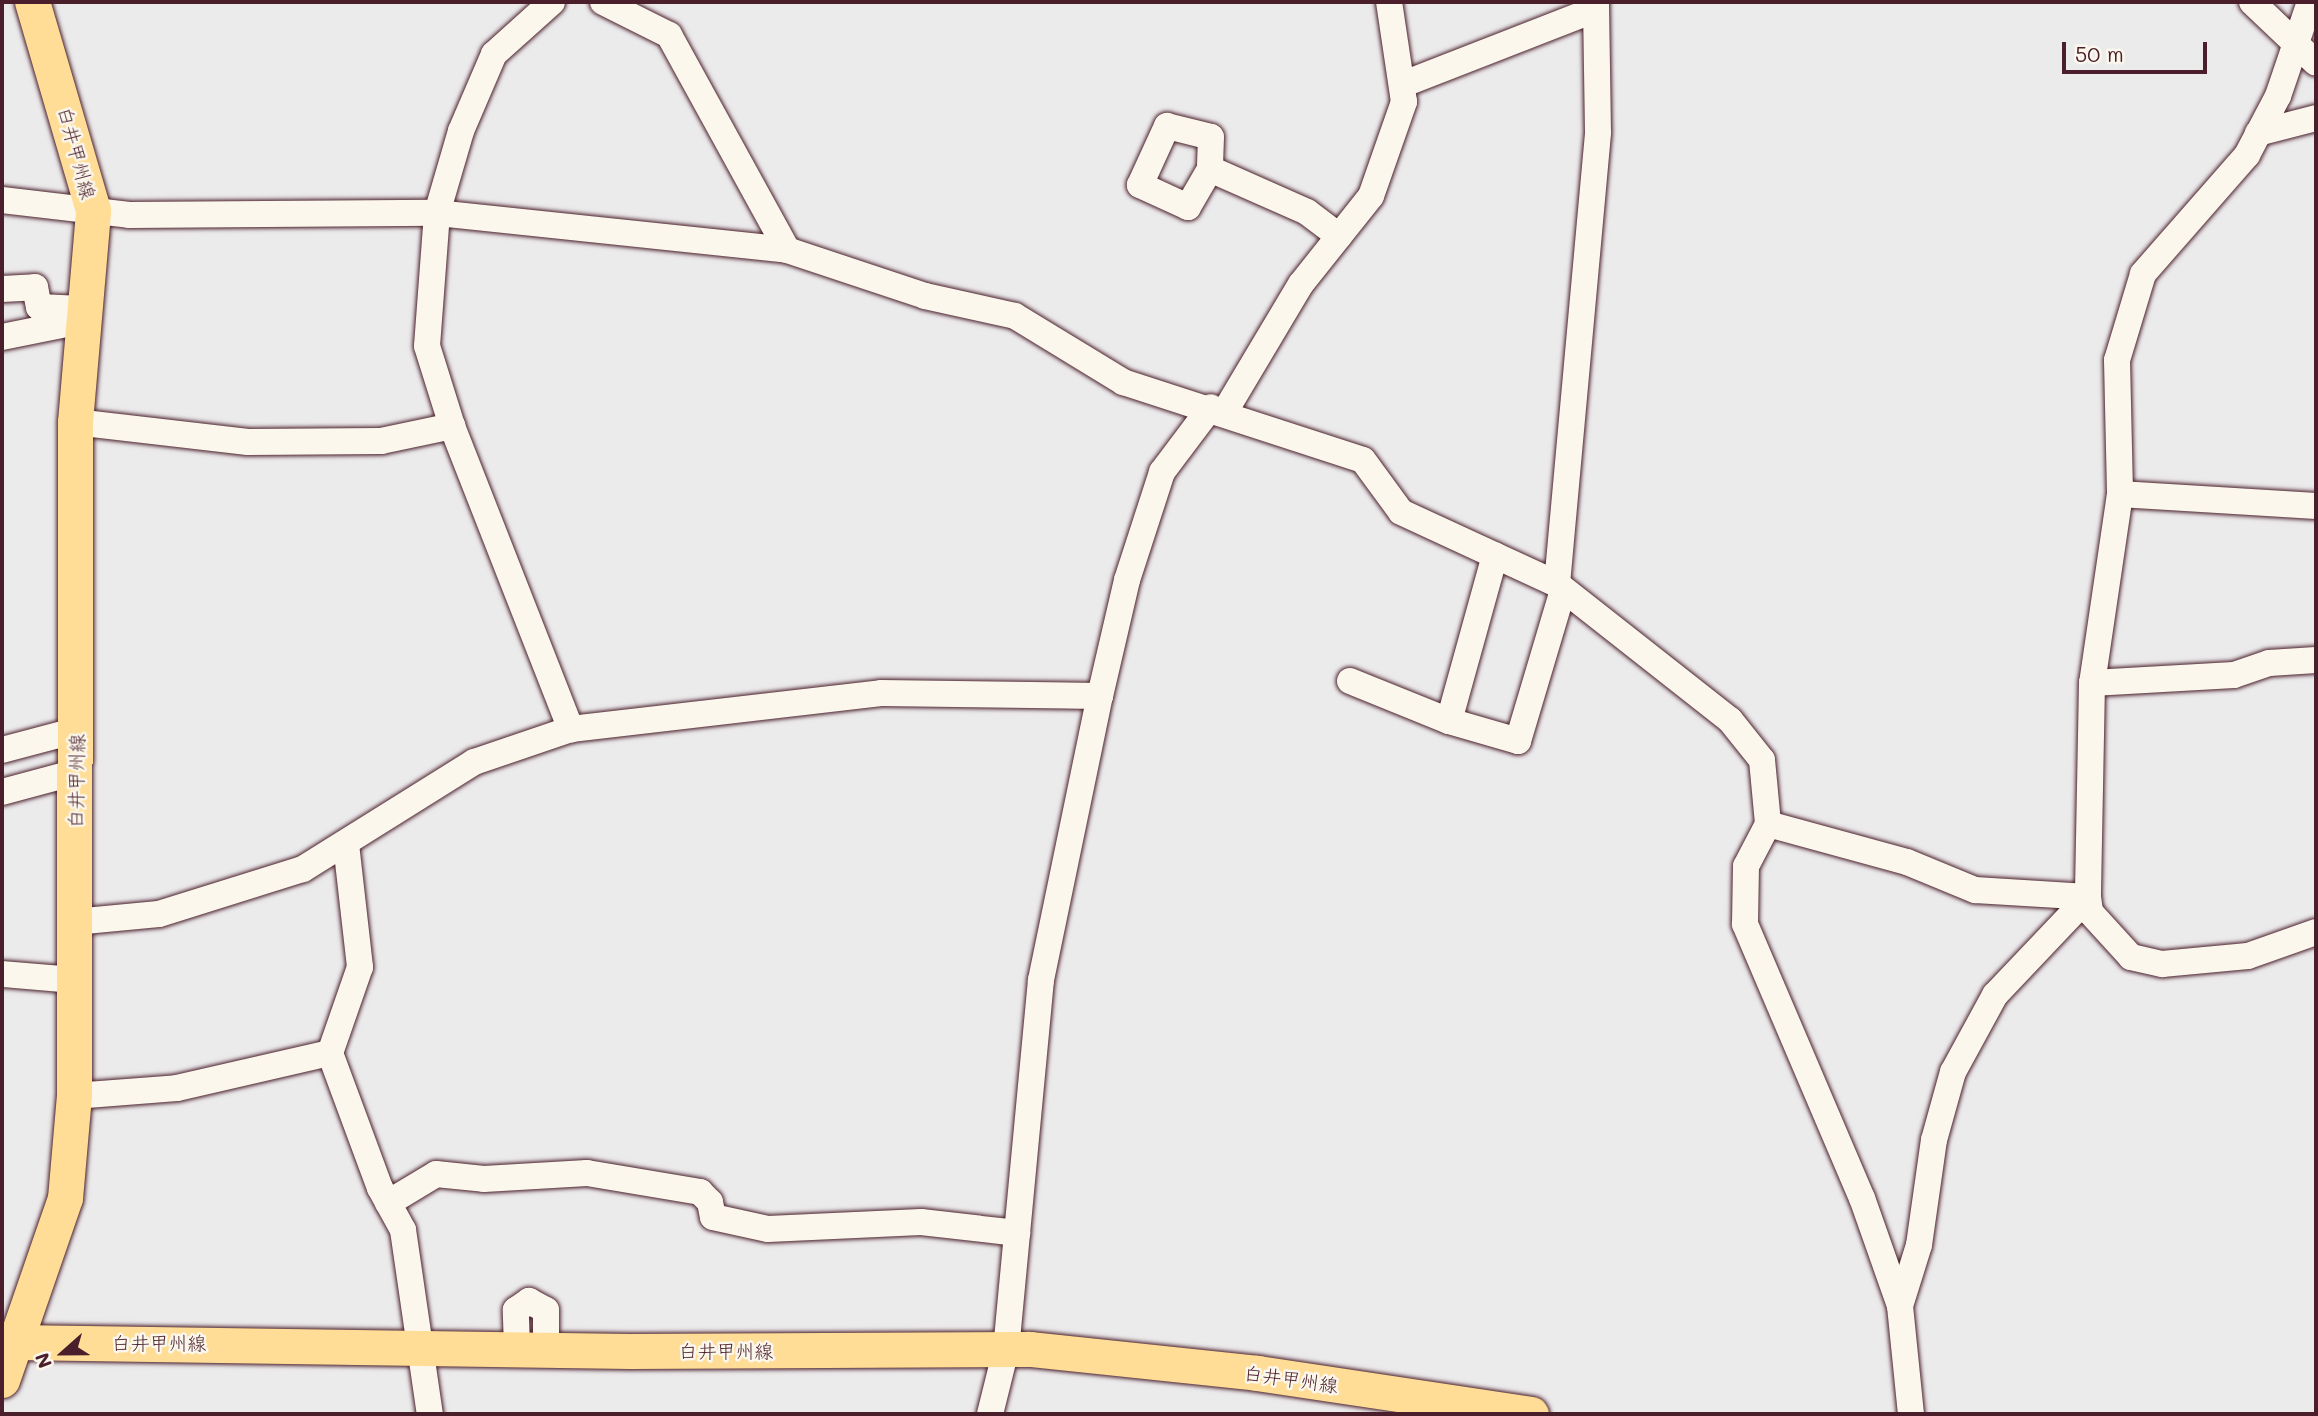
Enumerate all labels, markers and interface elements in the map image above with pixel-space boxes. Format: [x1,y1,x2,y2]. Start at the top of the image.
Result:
scale bar [2066,28,2211,72]
text: 50 m [2075,40,2124,67]
street label: 白井甲州線 [54,104,100,202]
street label: 白井甲州線 [64,733,88,829]
north arrow [28,1318,98,1388]
street label: 白井甲州線 [112,1332,206,1354]
street label: 白井甲州線 [679,1340,773,1362]
text: N [29,1350,57,1372]
street label: 白井甲州線 [1242,1361,1340,1397]

